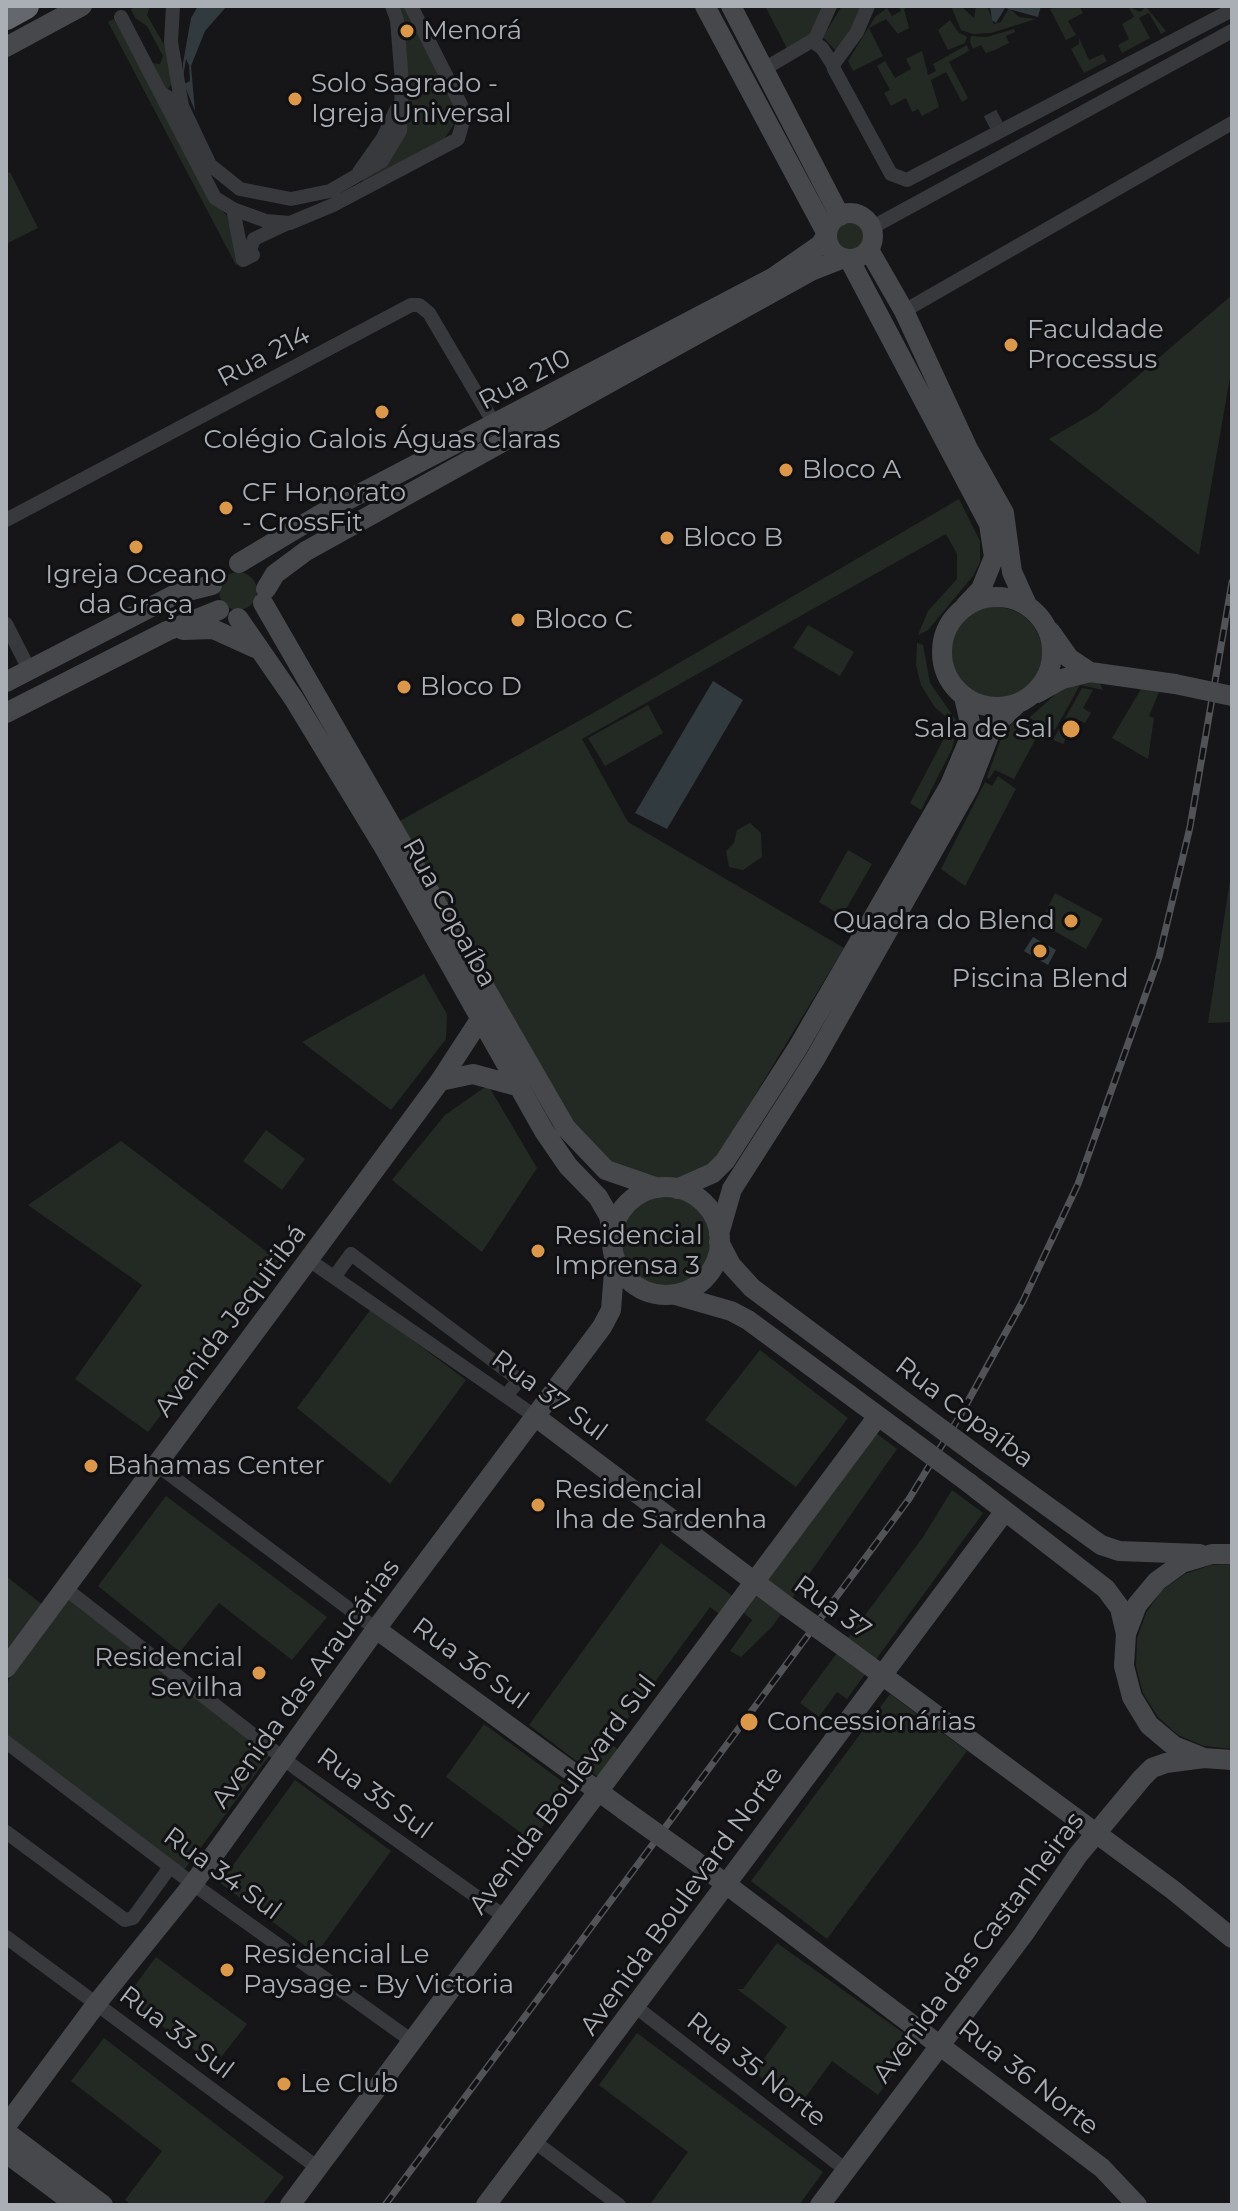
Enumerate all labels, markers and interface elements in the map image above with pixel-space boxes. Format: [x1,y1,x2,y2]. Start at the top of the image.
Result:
place label: Menorá [423,15,522,47]
marker: Menorá [398,22,416,40]
place label: Solo Sagrado - Igreja Universal [311,68,512,130]
marker: Solo Sagrado - Igreja Universal [286,90,304,108]
place label: Faculdade Processus [1027,314,1164,376]
street label: Rua 214 [213,320,315,394]
marker: Faculdade Processus [1002,336,1020,354]
street label: Rua 210 [474,343,576,417]
marker: Colégio Galois Águas Claras [373,403,391,421]
place label: Colégio Galois Águas Claras [204,424,560,456]
place label: Bloco A [802,454,901,486]
marker: Bloco A [777,461,795,479]
place label: CF Honorato - CrossFit [242,477,406,538]
marker: CF Honorato - CrossFit [217,499,235,517]
place label: Bloco B [683,522,783,554]
marker: Bloco B [658,529,676,547]
marker: Igreja Oceano da Graça [127,538,145,556]
place label: Igreja Oceano da Graça [45,559,227,620]
place label: Bloco C [534,604,633,636]
marker: Bloco C [509,611,527,629]
place label: Bloco D [420,671,522,703]
marker: Bloco D [395,678,413,696]
place label: Sala de Sal [914,713,1053,745]
marker: Sala de Sal [1060,718,1082,740]
street label: Rua Copaíba [395,833,503,993]
place label: Quadra do Blend [833,905,1055,937]
marker: Quadra do Blend [1062,912,1080,930]
marker: Piscina Blend [1031,942,1049,960]
place label: Piscina Blend [951,963,1129,995]
street label: Avenida Jequitibá [149,1219,313,1423]
place label: Residencial Imprensa 3 [554,1220,703,1282]
marker: Residencial Imprensa 3 [529,1242,547,1260]
street label: Rua 37 Sul [485,1344,613,1448]
street label: Rua Copaíba [889,1351,1039,1475]
place label: Bahamas Center [107,1450,325,1482]
marker: Bahamas Center [82,1457,100,1475]
place label: Residencial Iha de Sardenha [554,1474,767,1536]
marker: Residencial Iha de Sardenha [529,1496,547,1514]
street label: Avenida das Araucárias [205,1553,407,1815]
street label: Rua 37 [787,1569,877,1647]
street label: Rua 36 Sul [406,1611,534,1717]
place label: Residencial Sevilha [94,1642,243,1704]
marker: Residencial Sevilha [250,1664,268,1682]
street label: Avenida Boulevard Sul [463,1669,663,1921]
place label: Concessionárias [767,1706,976,1738]
marker: Concessionárias [738,1711,760,1733]
street label: Rua 35 Sul [310,1742,438,1846]
street label: Avenida Boulevard Norte [574,1760,790,2042]
street label: Avenida das Castanheiras [867,1806,1091,2090]
street label: Rua 34 Sul [157,1821,287,1927]
place label: Residencial Le Paysage - By Victoria [243,1939,514,2000]
marker: Residencial Le Paysage - By Victoria [218,1961,236,1979]
street label: Rua 33 Sul [113,1980,239,2086]
street label: Rua 35 Norte [680,2006,832,2134]
street label: Rua 36 Norte [952,2013,1104,2143]
place label: Le Club [300,2068,398,2100]
marker: Le Club [275,2075,293,2093]

